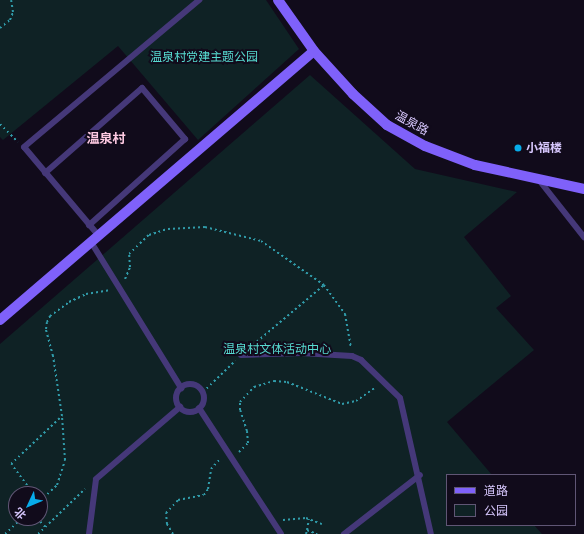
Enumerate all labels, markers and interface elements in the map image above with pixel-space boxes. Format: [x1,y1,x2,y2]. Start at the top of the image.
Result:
park label: 温泉村党建主题公园 [150,50,258,64]
street label: 温泉路 [393,108,431,138]
district label: 温泉村 [87,130,125,146]
place label: 小福楼 [526,141,562,155]
marker: 小福楼 [513,143,523,153]
park label: 温泉村文体活动中心 [223,342,331,356]
legend [446,474,576,526]
text: 道路 [484,482,508,499]
north arrow [8,486,48,526]
text: 公园 [484,502,508,519]
text: 北 [11,505,29,523]

